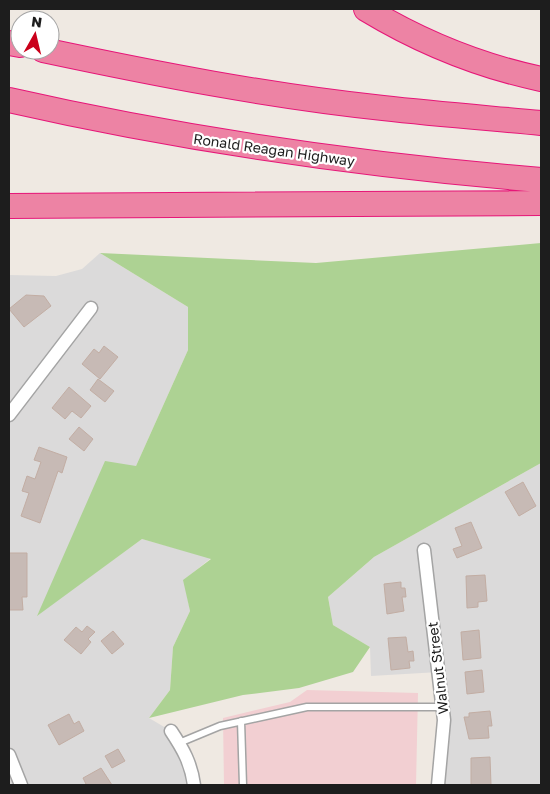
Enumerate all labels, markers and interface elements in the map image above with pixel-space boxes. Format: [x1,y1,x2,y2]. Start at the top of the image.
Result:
north arrow [10,10,60,60]
text: N [30,12,43,31]
street label: Ronald Reagan Highway [192,130,356,169]
street label: Walnut Street [423,621,452,715]

